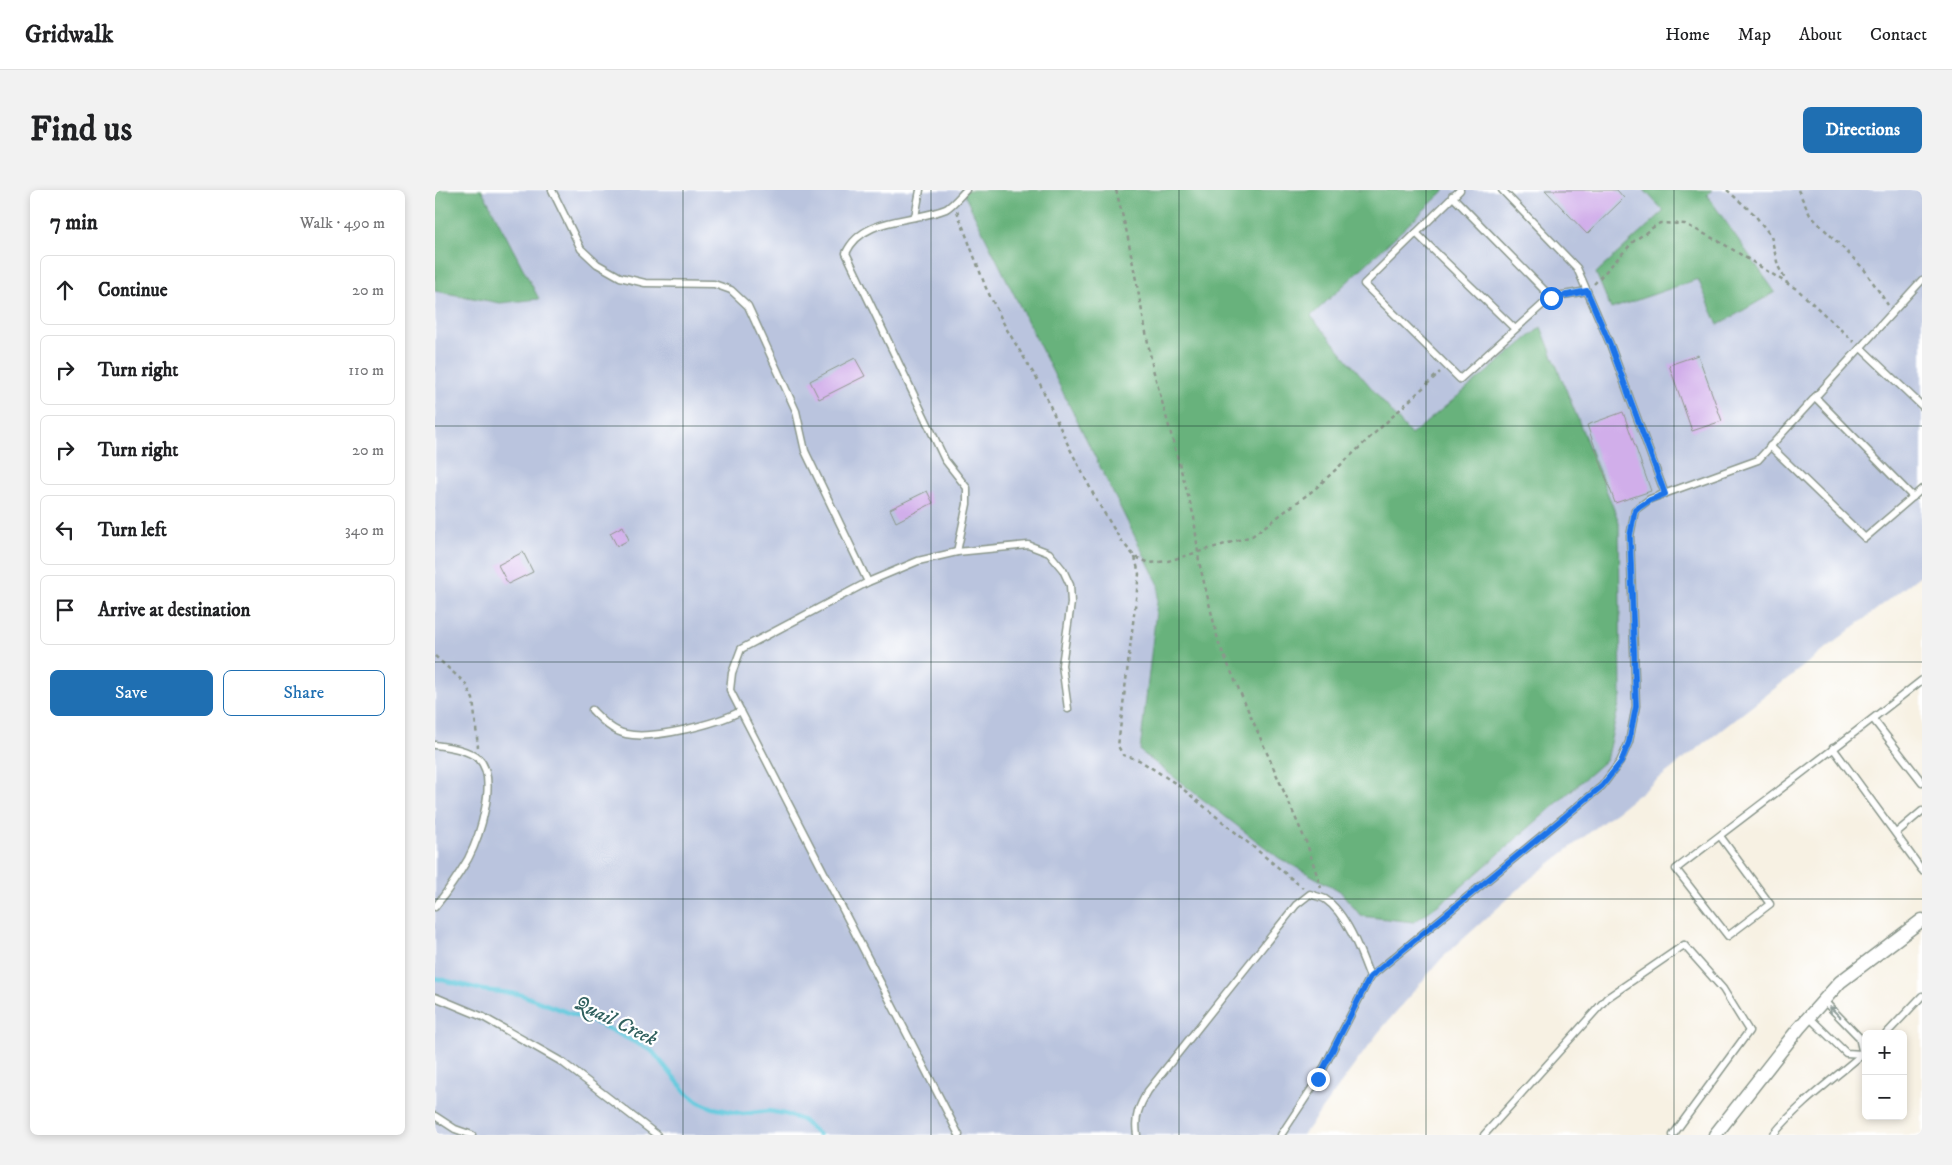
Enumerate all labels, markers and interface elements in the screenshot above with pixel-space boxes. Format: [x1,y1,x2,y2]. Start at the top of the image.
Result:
text: Gridwalk [25,20,113,50]
text: Home [1665,24,1710,46]
text: Map [1738,24,1771,46]
text: About [1799,24,1842,46]
text: Contact [1870,24,1927,46]
button: Directions [1803,107,1922,153]
text: Find us [30,108,132,152]
text: 7 min [50,210,98,236]
text: Walk · 490 m [300,213,385,233]
icon: ahead [51,276,79,304]
text: Continue [98,279,168,302]
text: 20 m [352,280,384,300]
route start [1540,287,1563,310]
icon: right [51,356,79,384]
text: Turn right [98,359,178,382]
text: 110 m [348,360,384,380]
icon: right [51,436,79,464]
text: Turn right [98,439,178,462]
text: 20 m [352,440,384,460]
icon: left [51,516,79,544]
text: Turn left [98,519,167,542]
text: 340 m [345,520,384,540]
icon: arrive [51,596,79,624]
text: Arrive at destination [98,599,250,622]
button: Save [50,670,213,716]
button: Share [223,670,385,716]
water label: Quail Creek [570,991,661,1052]
one-way arrow [1829,1006,1841,1018]
map controls [1862,1030,1907,1120]
button: + [1862,1030,1907,1075]
route end [1307,1068,1330,1091]
button: − [1862,1075,1907,1120]

